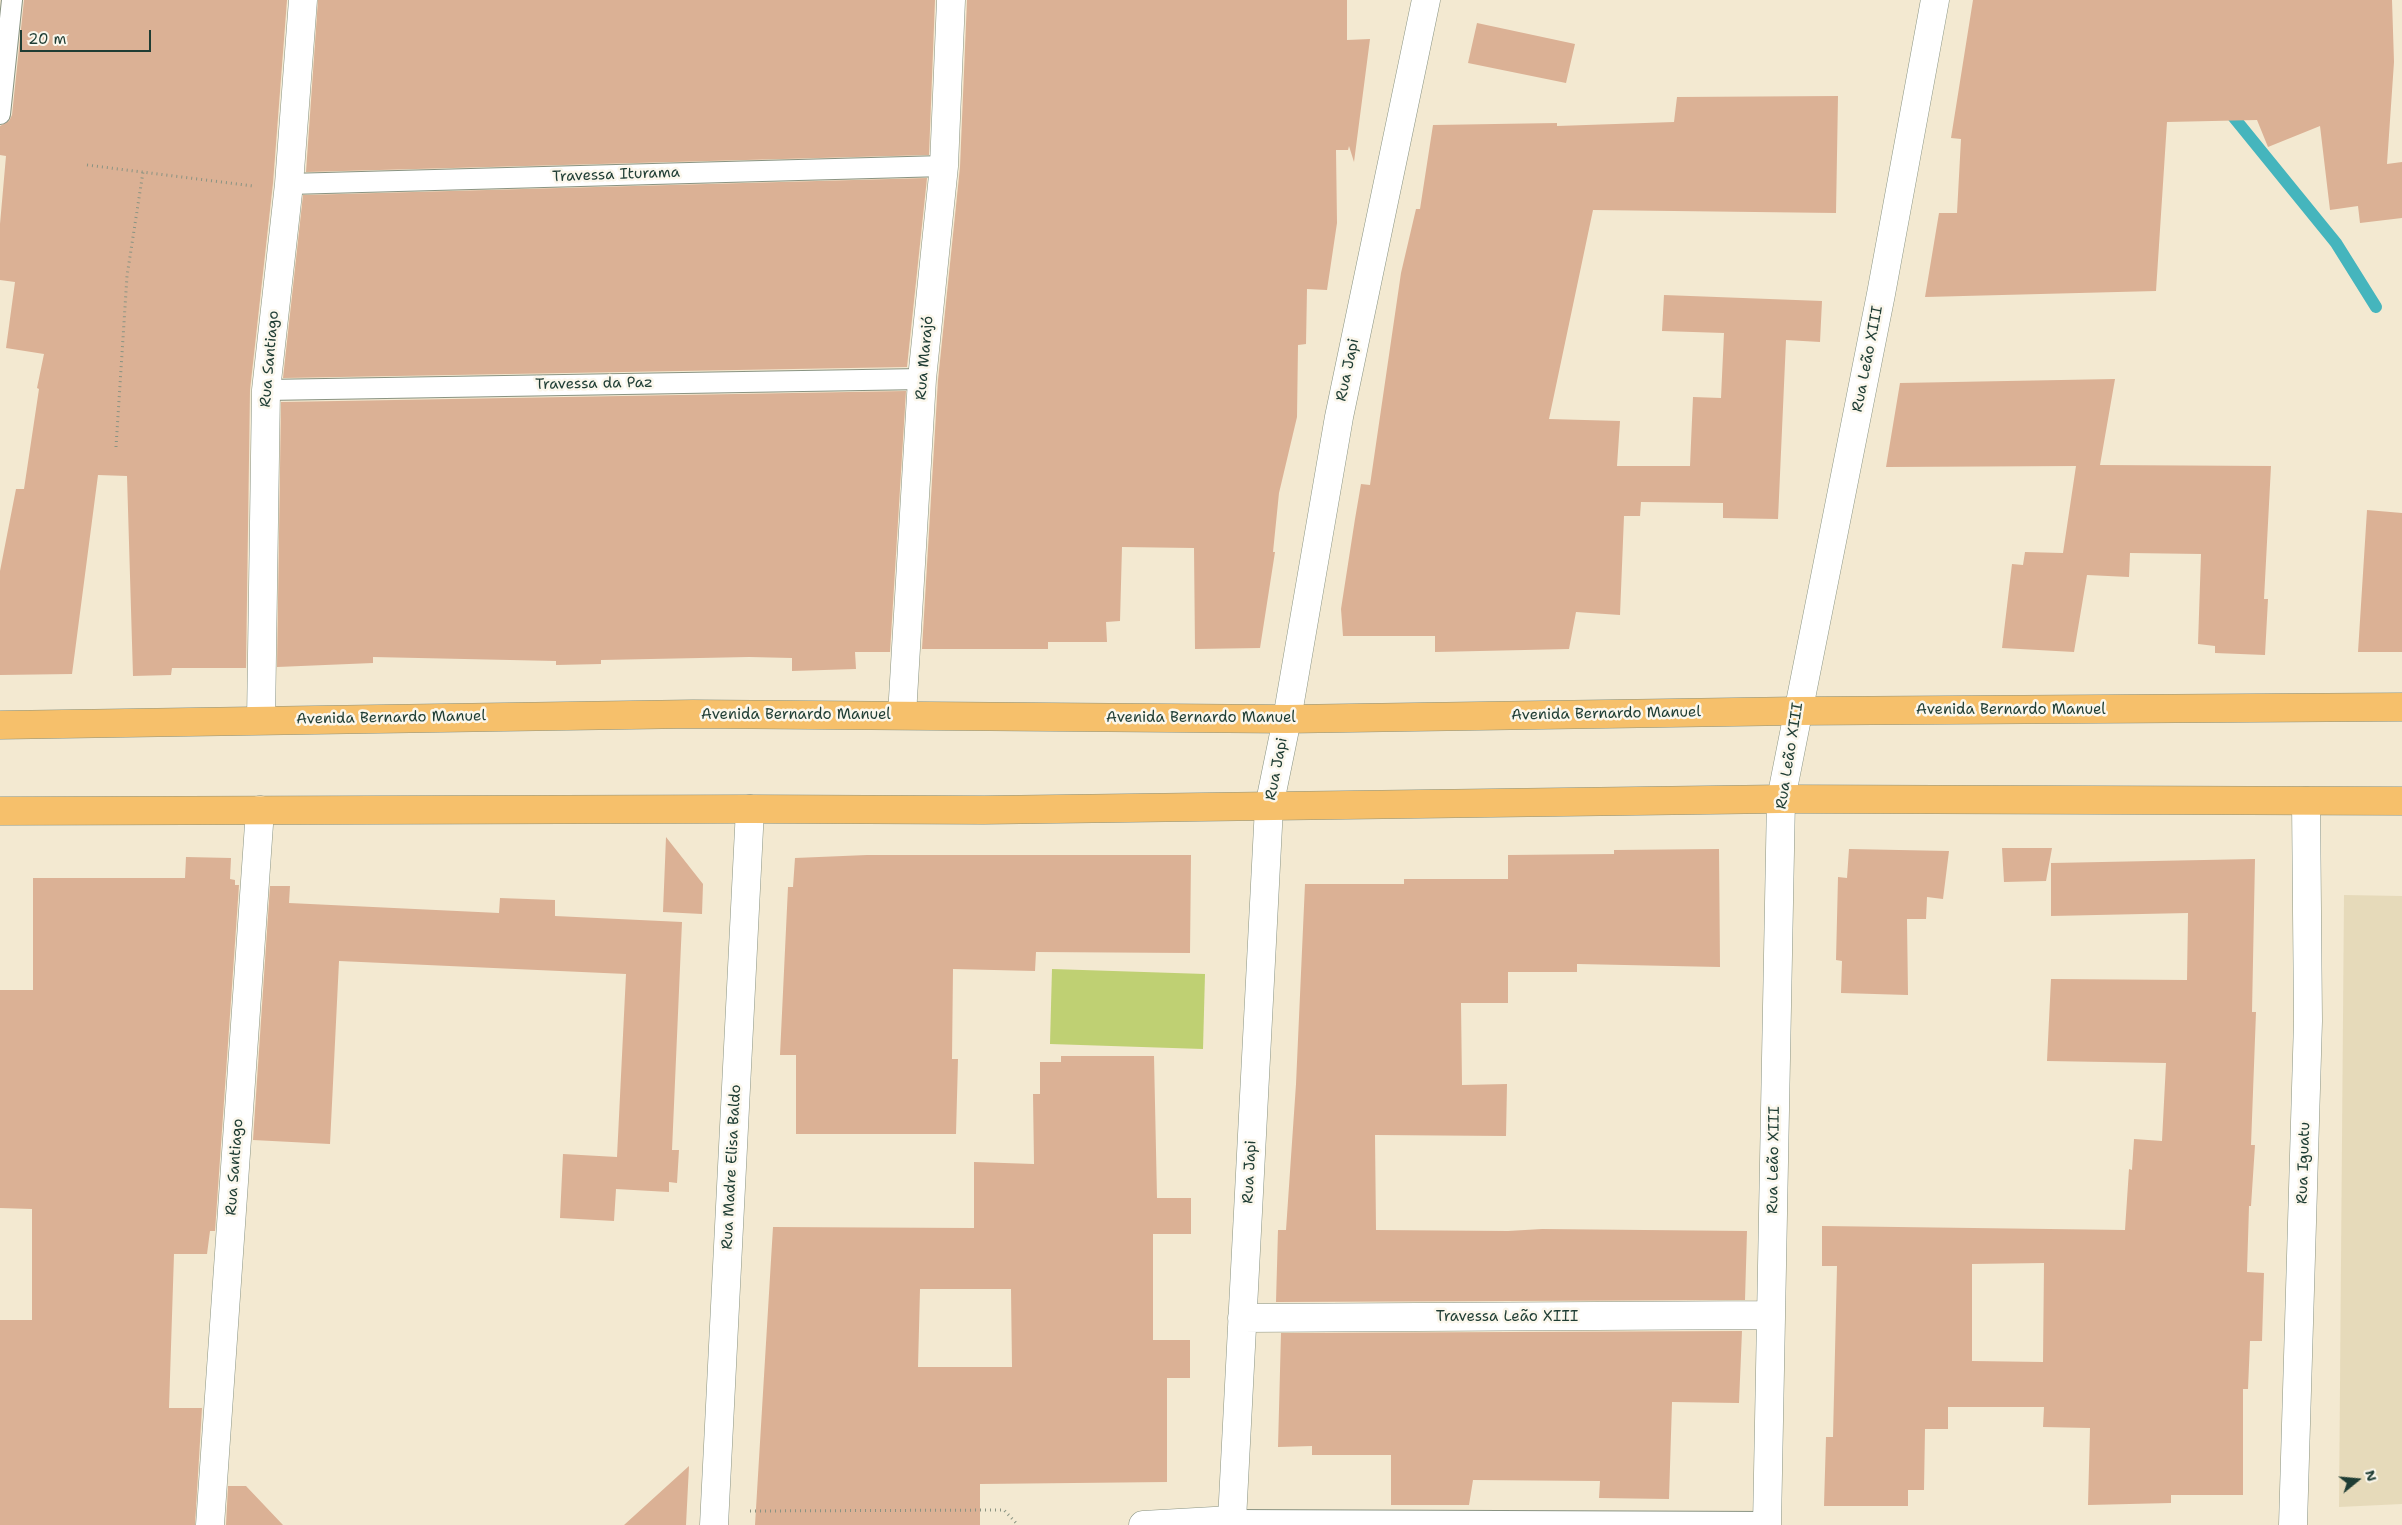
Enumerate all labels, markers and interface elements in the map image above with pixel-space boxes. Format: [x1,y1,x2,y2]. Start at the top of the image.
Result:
scale bar [22,20,154,52]
text: 20 m [28,29,67,49]
street label: Travessa Iturama [552,164,680,186]
street label: Rua Leão XIII [1849,304,1887,414]
street label: Rua Santiago [257,310,283,408]
street label: Rua Marajó [912,315,938,401]
street label: Rua Japi [1333,337,1363,403]
street label: Travessa da Paz [535,374,653,394]
street label: Rua Leão XIII [1773,701,1807,811]
street label: Avenida Bernardo Manuel [1916,701,2106,719]
street label: Avenida Bernardo Manuel [1511,703,1701,725]
street label: Avenida Bernardo Manuel [701,706,891,724]
street label: Avenida Bernardo Manuel [296,707,486,729]
street label: Avenida Bernardo Manuel [1106,709,1296,727]
street label: Rua Japi [1262,736,1292,802]
street label: Rua Madre Elisa Baldo [719,1084,745,1250]
street label: Rua Leão XIII [1764,1106,1784,1214]
street label: Rua Santiago [223,1118,247,1216]
street label: Rua Iguatu [2294,1122,2314,1204]
street label: Rua Japi [1239,1140,1261,1204]
street label: Travessa Leão XIII [1436,1308,1578,1326]
north arrow [2332,1455,2382,1505]
text: N [2361,1468,2382,1484]

